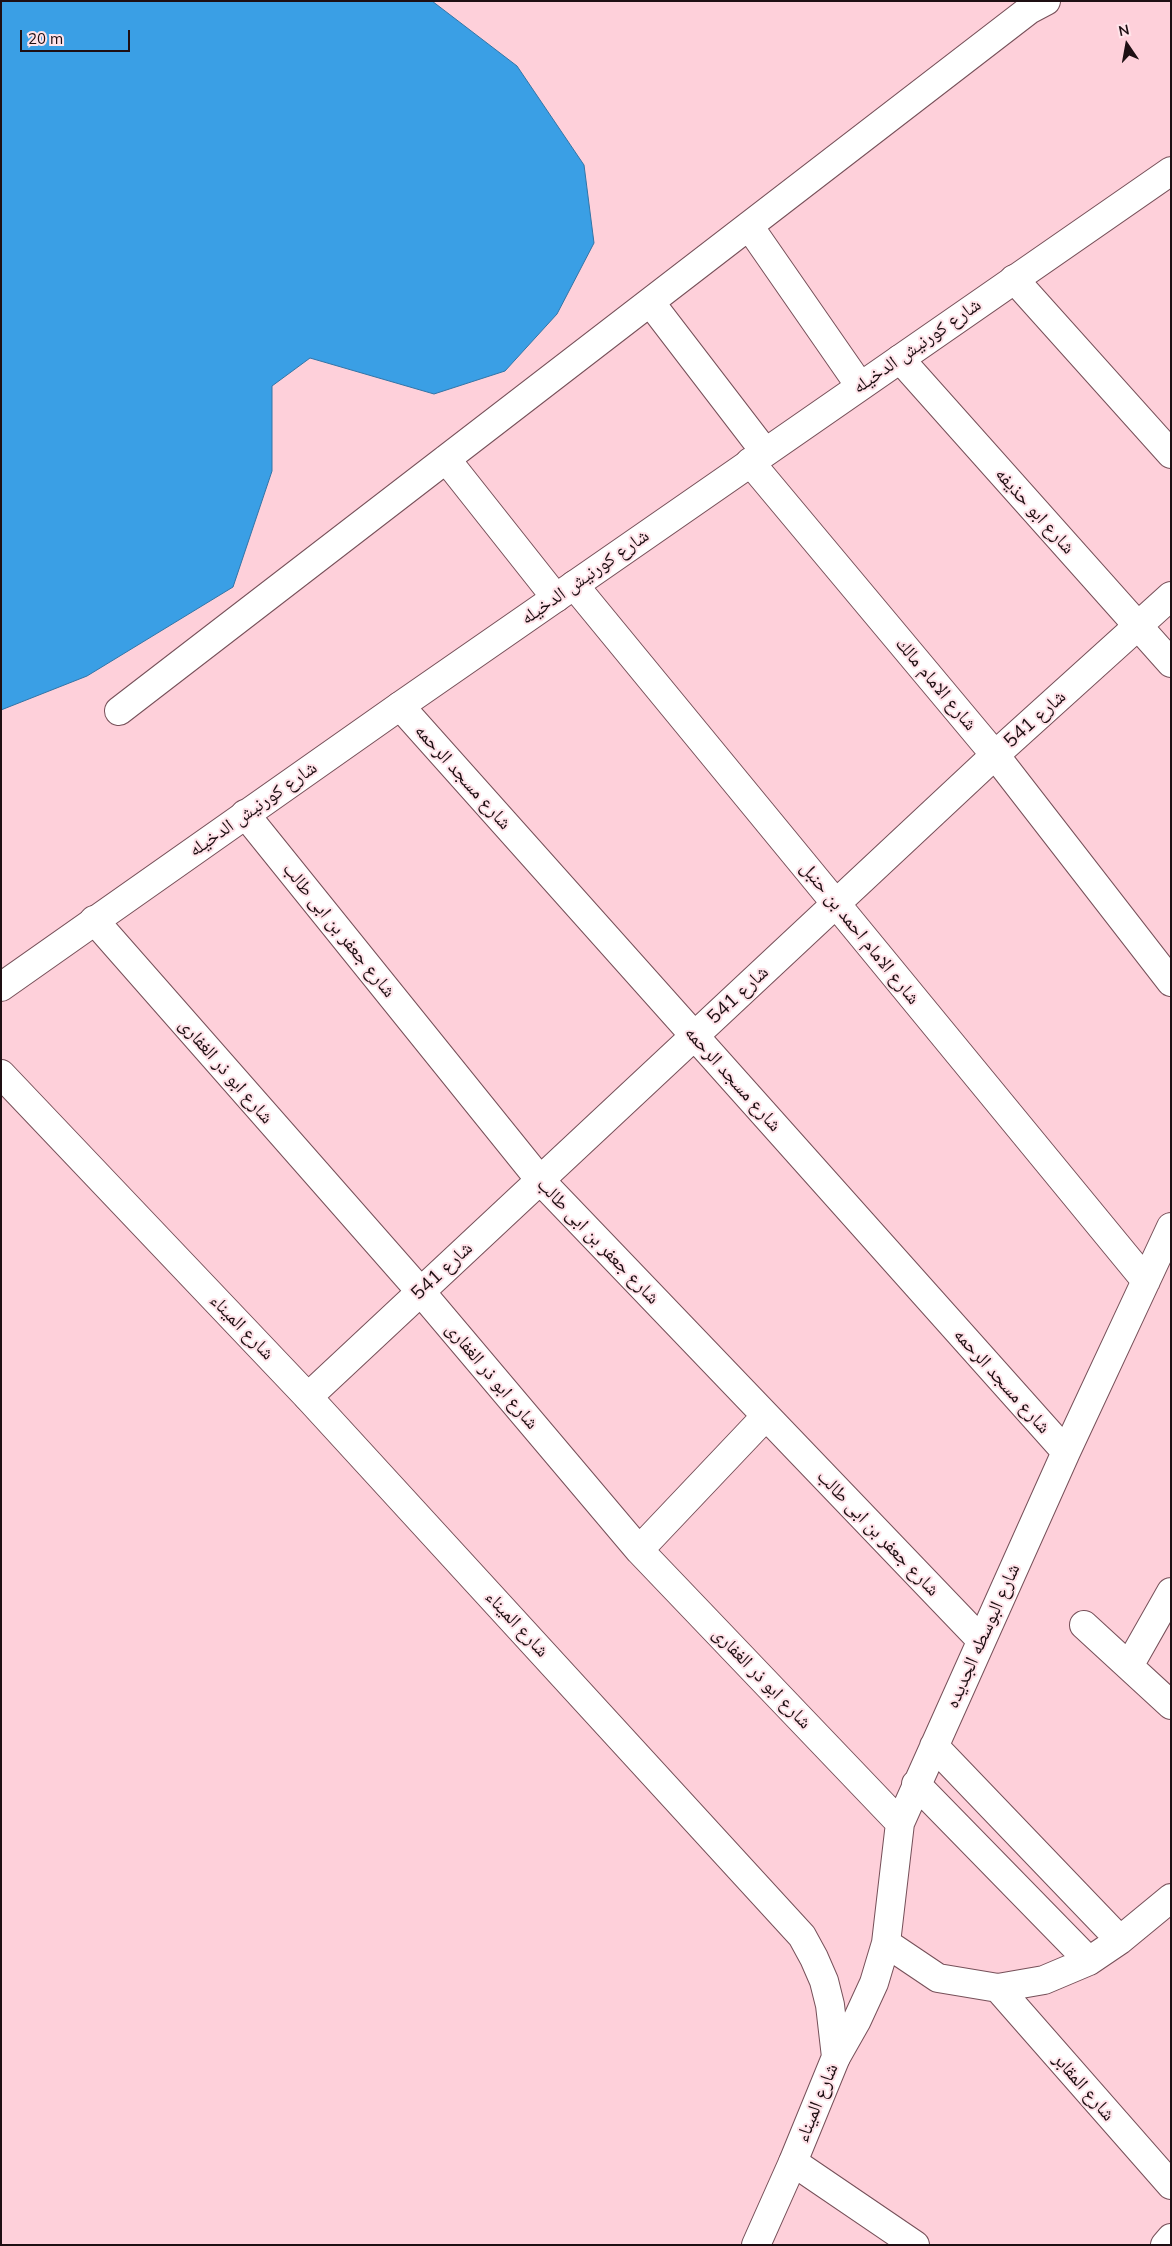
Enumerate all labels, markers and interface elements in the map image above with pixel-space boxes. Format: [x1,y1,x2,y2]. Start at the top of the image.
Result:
scale bar [22,20,132,52]
north arrow [1102,20,1152,70]
text: N [1117,20,1131,40]
text: 20 m [28,29,63,48]
street label: شارع كورنيش الدخيله [849,293,985,399]
street label: شارع ابو حذيفه [990,463,1080,559]
street label: شارع كورنيش الدخيله [517,524,653,630]
street label: شارع الامام مالك [890,633,982,735]
street label: شارع 541 [999,685,1071,753]
street label: شارع مسجد الرحمه [410,720,516,834]
street label: شارع كورنيش الدخيله [185,756,321,862]
street label: شارع الامام احمد بن حنبل [795,857,925,1009]
street label: شارع جعفر بن ابى طالب [278,858,400,1002]
street label: شارع 541 [703,961,773,1029]
street label: شارع ابو ذر الغفارى [174,1014,278,1128]
street label: شارع مسجد الرحمه [680,1022,786,1136]
street label: شارع جعفر بن ابى طالب [532,1173,664,1309]
street label: شارع 541 [407,1237,477,1305]
street label: شارع الميناء [205,1289,279,1365]
street label: شارع ابو ذر الغفارى [441,1318,543,1434]
street label: شارع مسجد الرحمه [949,1324,1055,1438]
street label: شارع جعفر بن ابى طالب [812,1465,944,1601]
street label: شارع البوسطه الجديده [941,1560,1025,1712]
street label: شارع الميناء [480,1586,554,1662]
street label: شارع ابو ذر الغفارى [708,1622,816,1734]
street label: شارع المقابر [1048,2048,1120,2126]
street label: شارع الميناء [791,2060,843,2146]

